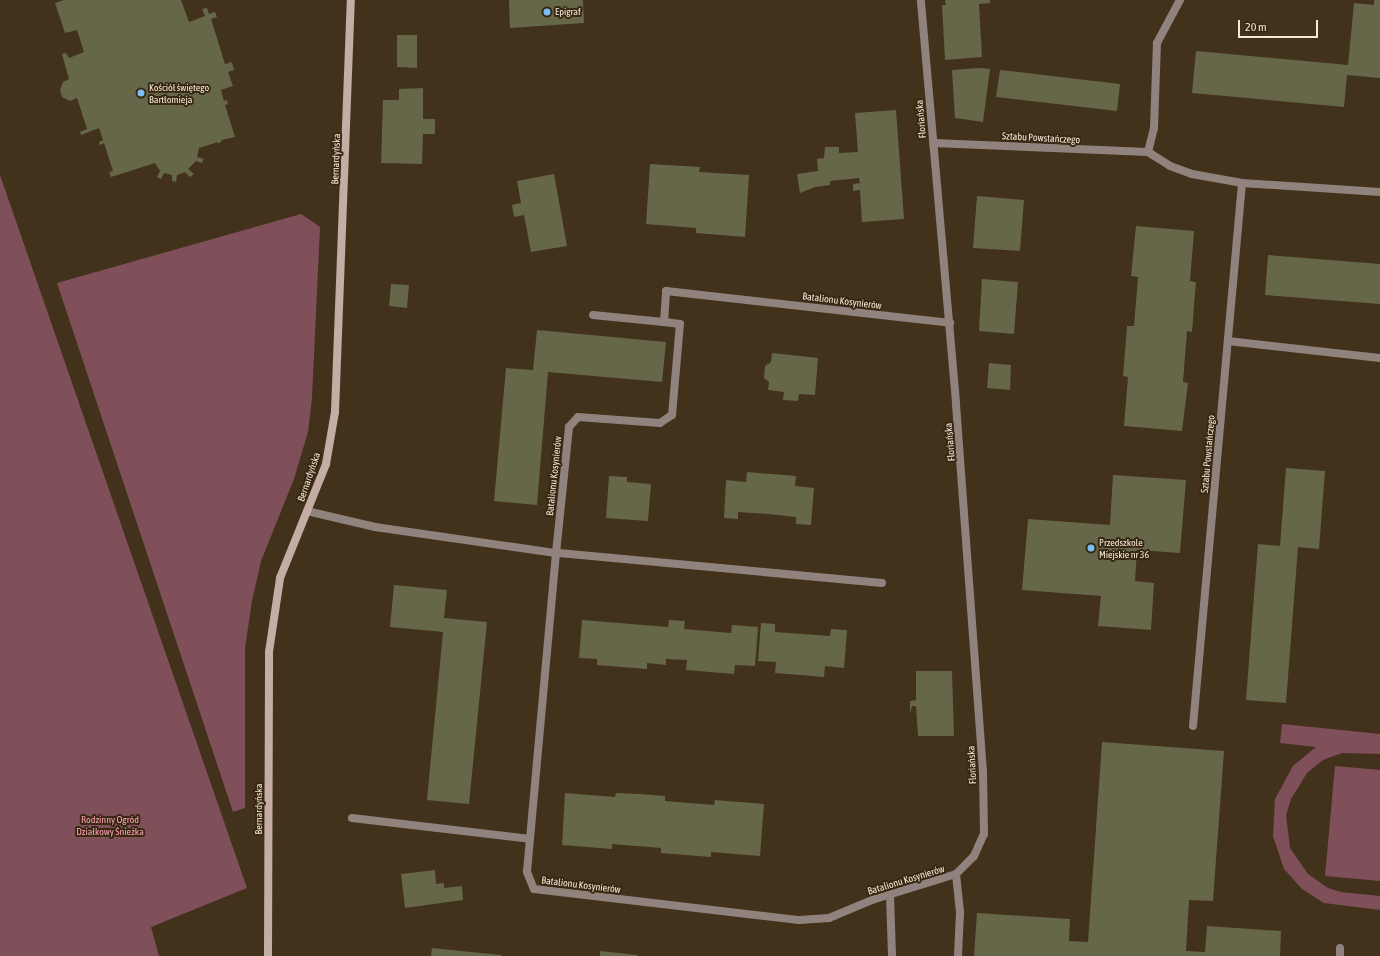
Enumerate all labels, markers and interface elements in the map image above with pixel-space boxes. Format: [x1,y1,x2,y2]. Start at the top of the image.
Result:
place label: Epigraf [555,6,581,18]
marker: Epigraf [542,7,552,17]
scale bar [1240,12,1320,38]
text: 20 m [1245,20,1267,34]
place label: Kościół świętego Bartłomieja [149,81,209,104]
marker: Kościół świętego Bartłomieja [136,88,146,98]
street label: Floriańska [913,99,929,139]
street label: Sztabu Powstańczego [1002,130,1080,146]
street label: Bernardyńska [329,133,343,185]
street label: Batalionu Kosynierów [802,290,882,312]
street label: Sztabu Powstańczego [1199,415,1217,493]
street label: Floriańska [942,422,958,462]
street label: Batalionu Kosynierów [544,436,564,516]
street label: Bernardyńska [295,451,323,503]
place label: Przedszkole Miejskie nr 36 [1099,536,1149,560]
marker: Przedszkole Miejskie nr 36 [1086,543,1096,553]
street label: Floriańska [965,745,979,785]
street label: Bernardyńska [253,784,265,834]
park label: Rodzinny Ogród Działkowy Śnieżka [76,813,144,836]
street label: Batalionu Kosynierów [866,863,946,897]
street label: Batalionu Kosynierów [541,874,621,896]

